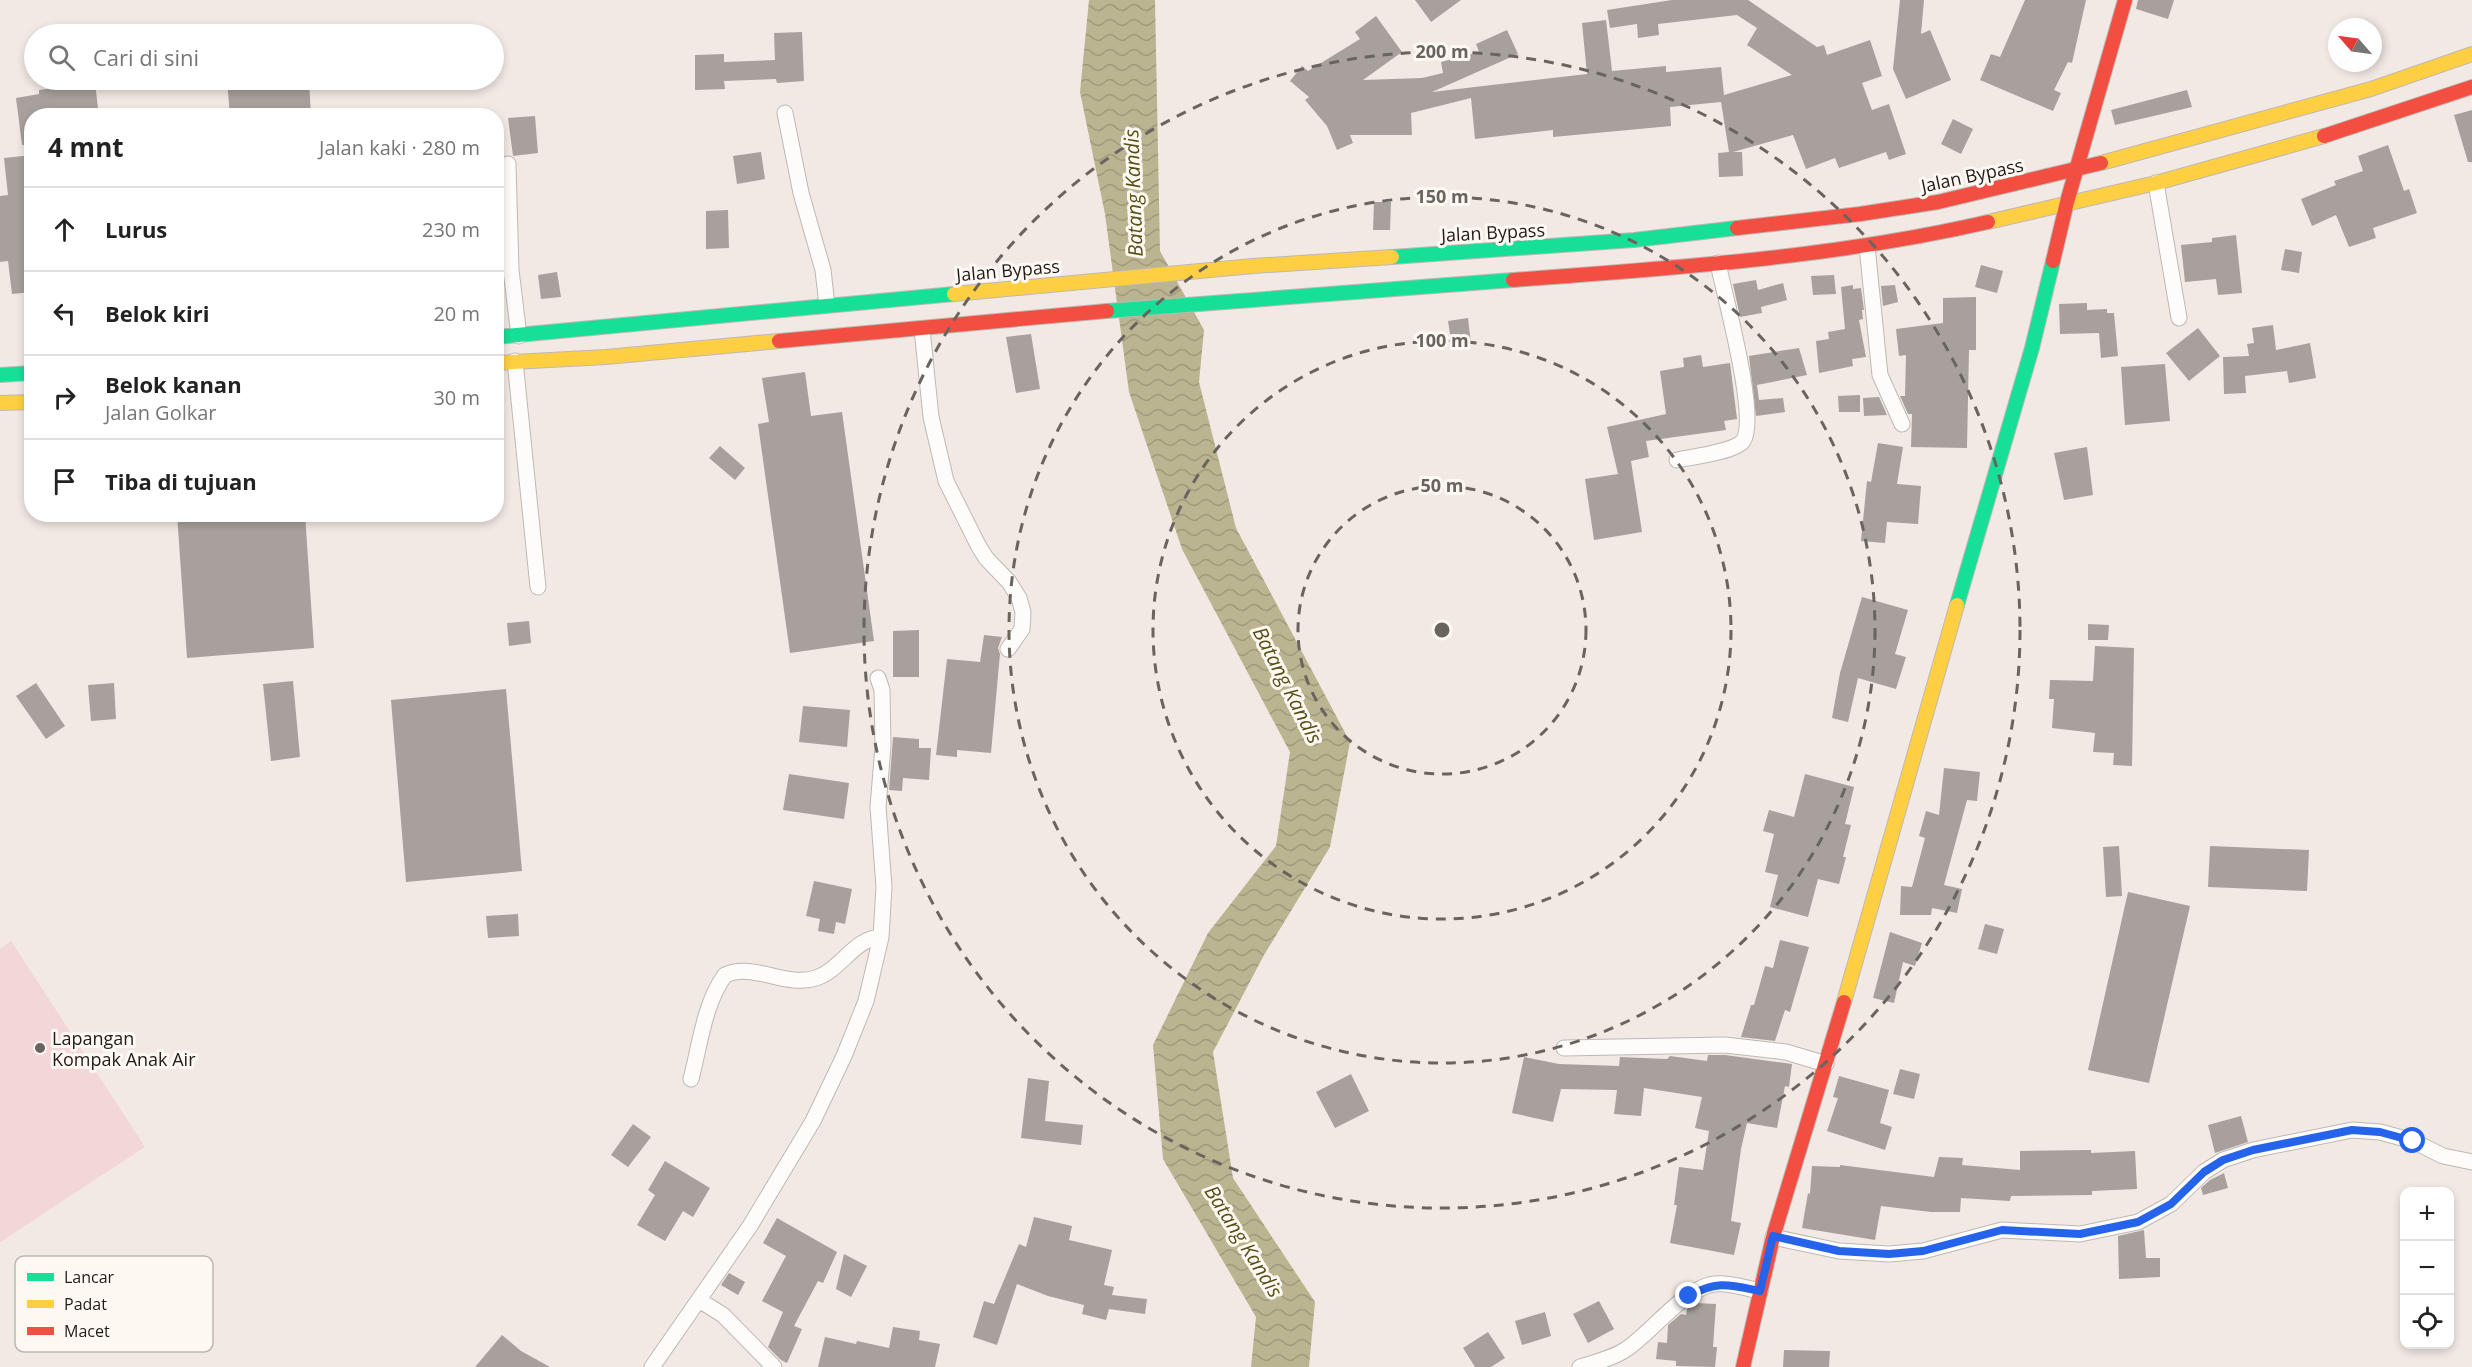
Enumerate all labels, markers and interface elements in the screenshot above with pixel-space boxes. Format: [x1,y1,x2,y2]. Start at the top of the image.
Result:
north arrow [2328,18,2382,72]
search box [24,24,504,90]
text: 200 m [1415,39,1469,63]
icon: search [45,41,78,74]
text: Cari di sini [93,42,199,72]
water label: Batang Kandis [1117,128,1149,257]
text: 4 mnt [48,129,124,165]
text: Jalan kaki · 280 m [319,134,480,161]
street label: Jalan Bypass [1917,152,2025,198]
text: 150 m [1415,184,1469,208]
icon: ahead [48,213,81,246]
text: Lurus [105,214,167,244]
text: 230 m [422,216,480,243]
street label: Jalan Bypass [1438,217,1546,247]
street label: Jalan Bypass [953,254,1061,287]
icon: left [48,297,81,330]
text: Belok kiri [105,298,210,328]
text: 20 m [433,300,480,327]
text: 100 m [1415,328,1469,352]
text: Belok kanan [105,369,242,399]
icon: right [48,381,81,414]
text: 30 m [433,384,480,411]
text: Jalan Golkar [105,399,217,426]
icon: arrive [48,465,81,498]
text: Tiba di tujuan [105,466,257,496]
text: 50 m [1421,473,1463,497]
centre of rings [1432,620,1452,640]
water label: Batang Kandis [1247,622,1329,748]
place label: Lapangan Kompak Anak Air [52,1026,196,1071]
marker: Lapangan Kompak Anak Air [33,1041,47,1055]
route start [2399,1127,2425,1153]
water label: Batang Kandis [1199,1180,1289,1303]
map controls [2400,1187,2454,1349]
button: + [2400,1187,2454,1241]
button: − [2400,1241,2454,1295]
legend [15,1256,213,1352]
text: Lancar [64,1266,115,1288]
route end [1675,1282,1701,1308]
text: Padat [64,1293,107,1315]
button: locate [2400,1295,2454,1349]
text: Macet [64,1320,110,1342]

